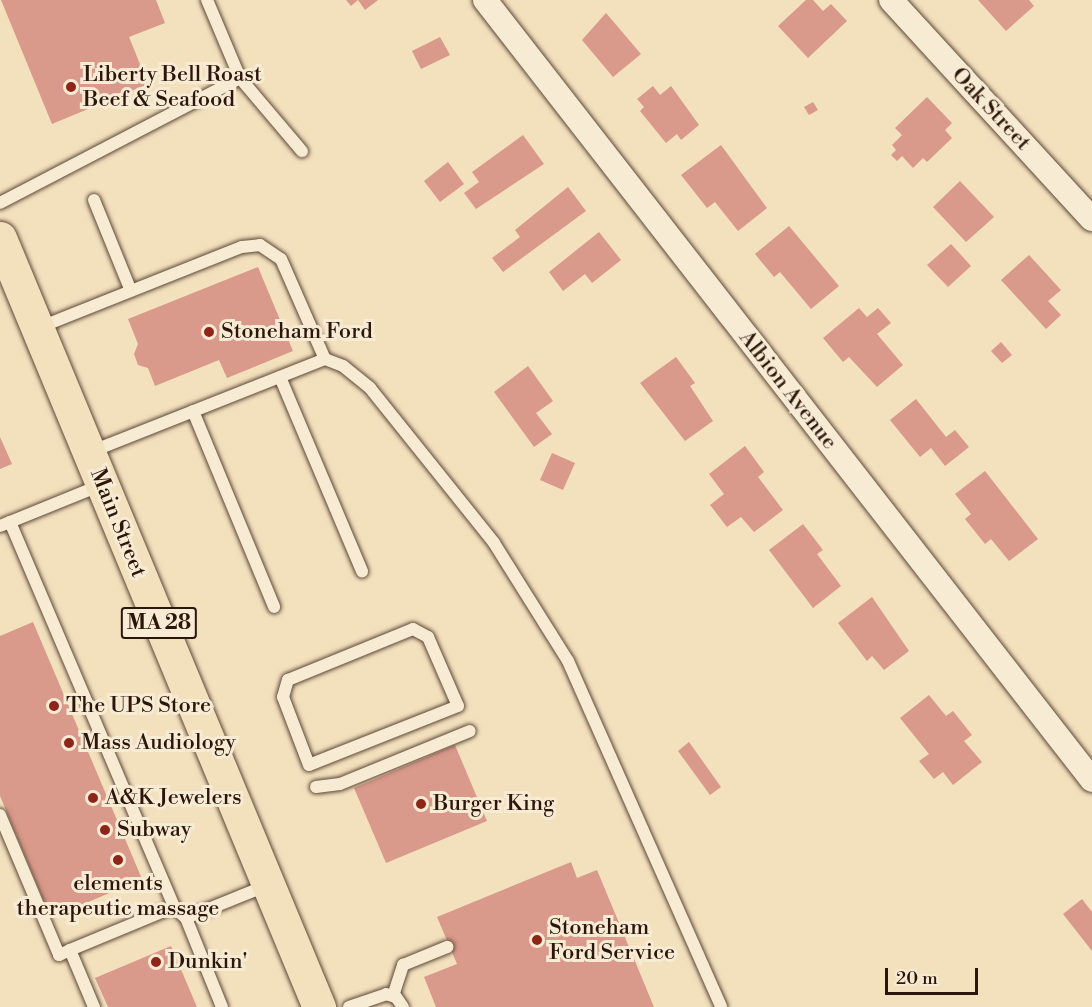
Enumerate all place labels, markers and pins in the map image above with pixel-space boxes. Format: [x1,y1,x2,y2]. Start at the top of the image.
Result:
place label: Liberty Bell Roast Beef & Seafood [83,61,262,112]
marker: Liberty Bell Roast Beef & Seafood [64,80,78,94]
place label: Stoneham Ford [221,319,373,345]
marker: Stoneham Ford [202,325,216,339]
place label: The UPS Store [66,693,211,719]
marker: The UPS Store [47,699,61,713]
place label: Mass Audiology [81,730,236,756]
marker: Mass Audiology [62,736,76,750]
place label: A&K Jewelers [105,785,242,811]
marker: A&K Jewelers [86,791,100,805]
place label: Burger King [433,791,554,817]
marker: Burger King [414,797,428,811]
place label: Subway [117,817,191,843]
marker: Subway [98,823,112,837]
marker: elements therapeutic massage [111,853,125,867]
place label: elements therapeutic massage [17,870,219,921]
place label: Stoneham Ford Service [549,914,675,966]
marker: Stoneham Ford Service [530,933,544,947]
place label: Dunkin' [168,949,248,975]
marker: Dunkin' [149,955,163,969]

